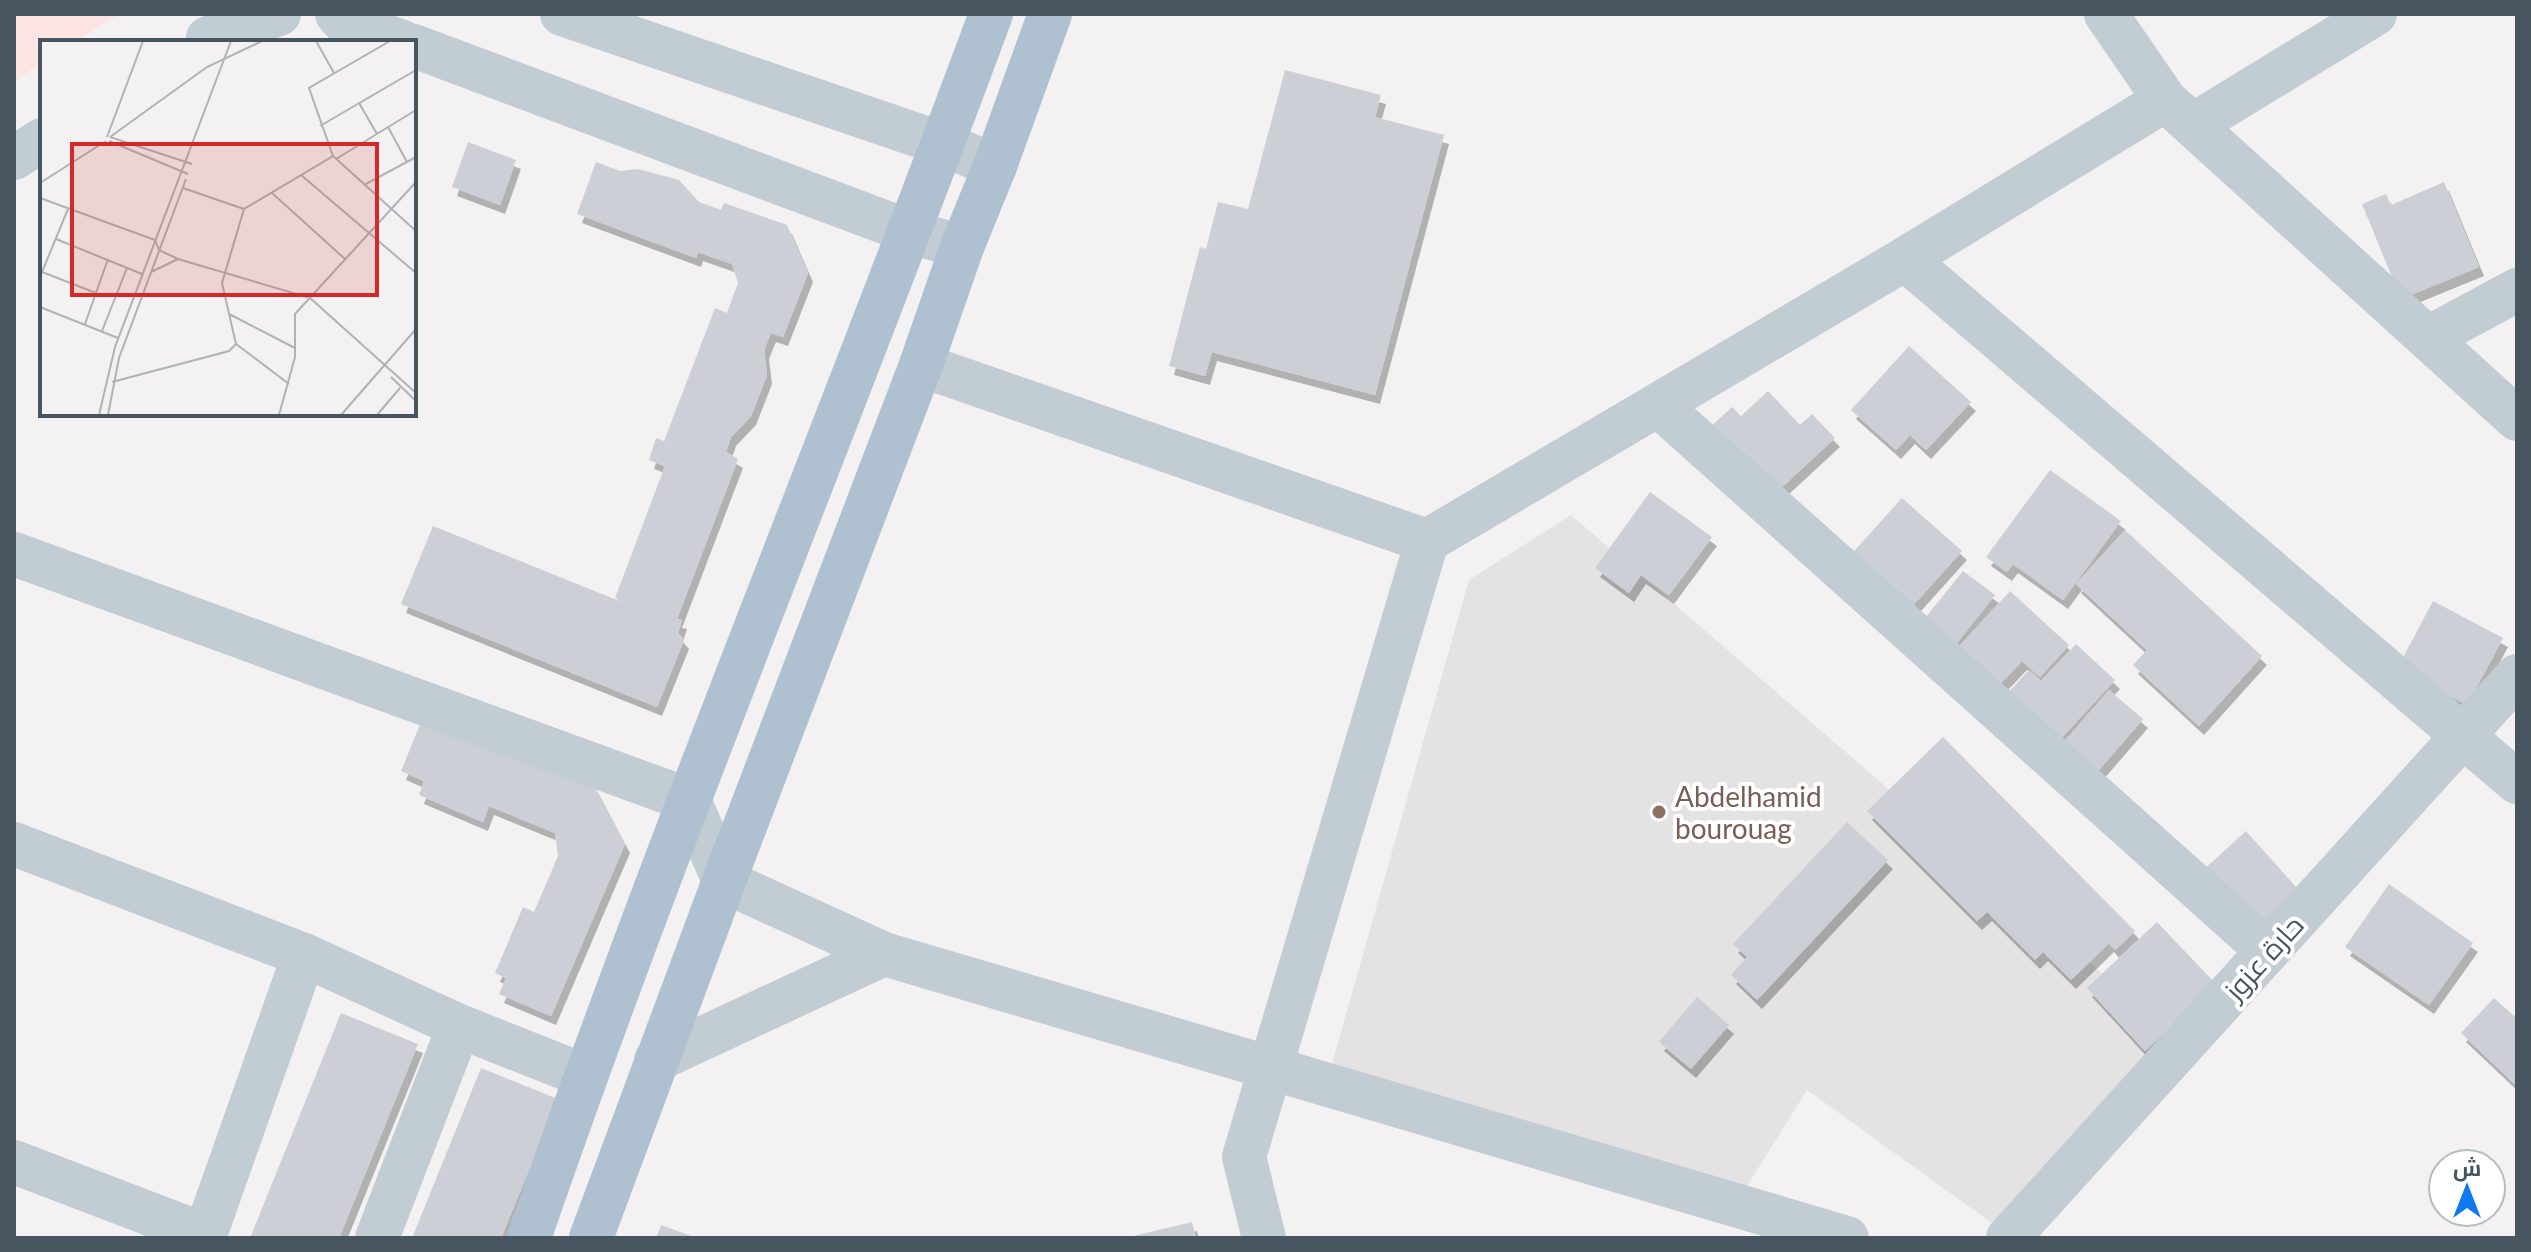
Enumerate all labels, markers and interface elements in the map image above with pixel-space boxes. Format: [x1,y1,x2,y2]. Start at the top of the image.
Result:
inset map [40,40,416,416]
place label: Abdelhamid bourouag [1675,779,1822,845]
marker: Abdelhamid bourouag [1650,803,1668,821]
street label: حارة عزوز [2215,908,2310,1008]
north arrow [2427,1148,2507,1228]
text: ش [2453,1154,2481,1182]

